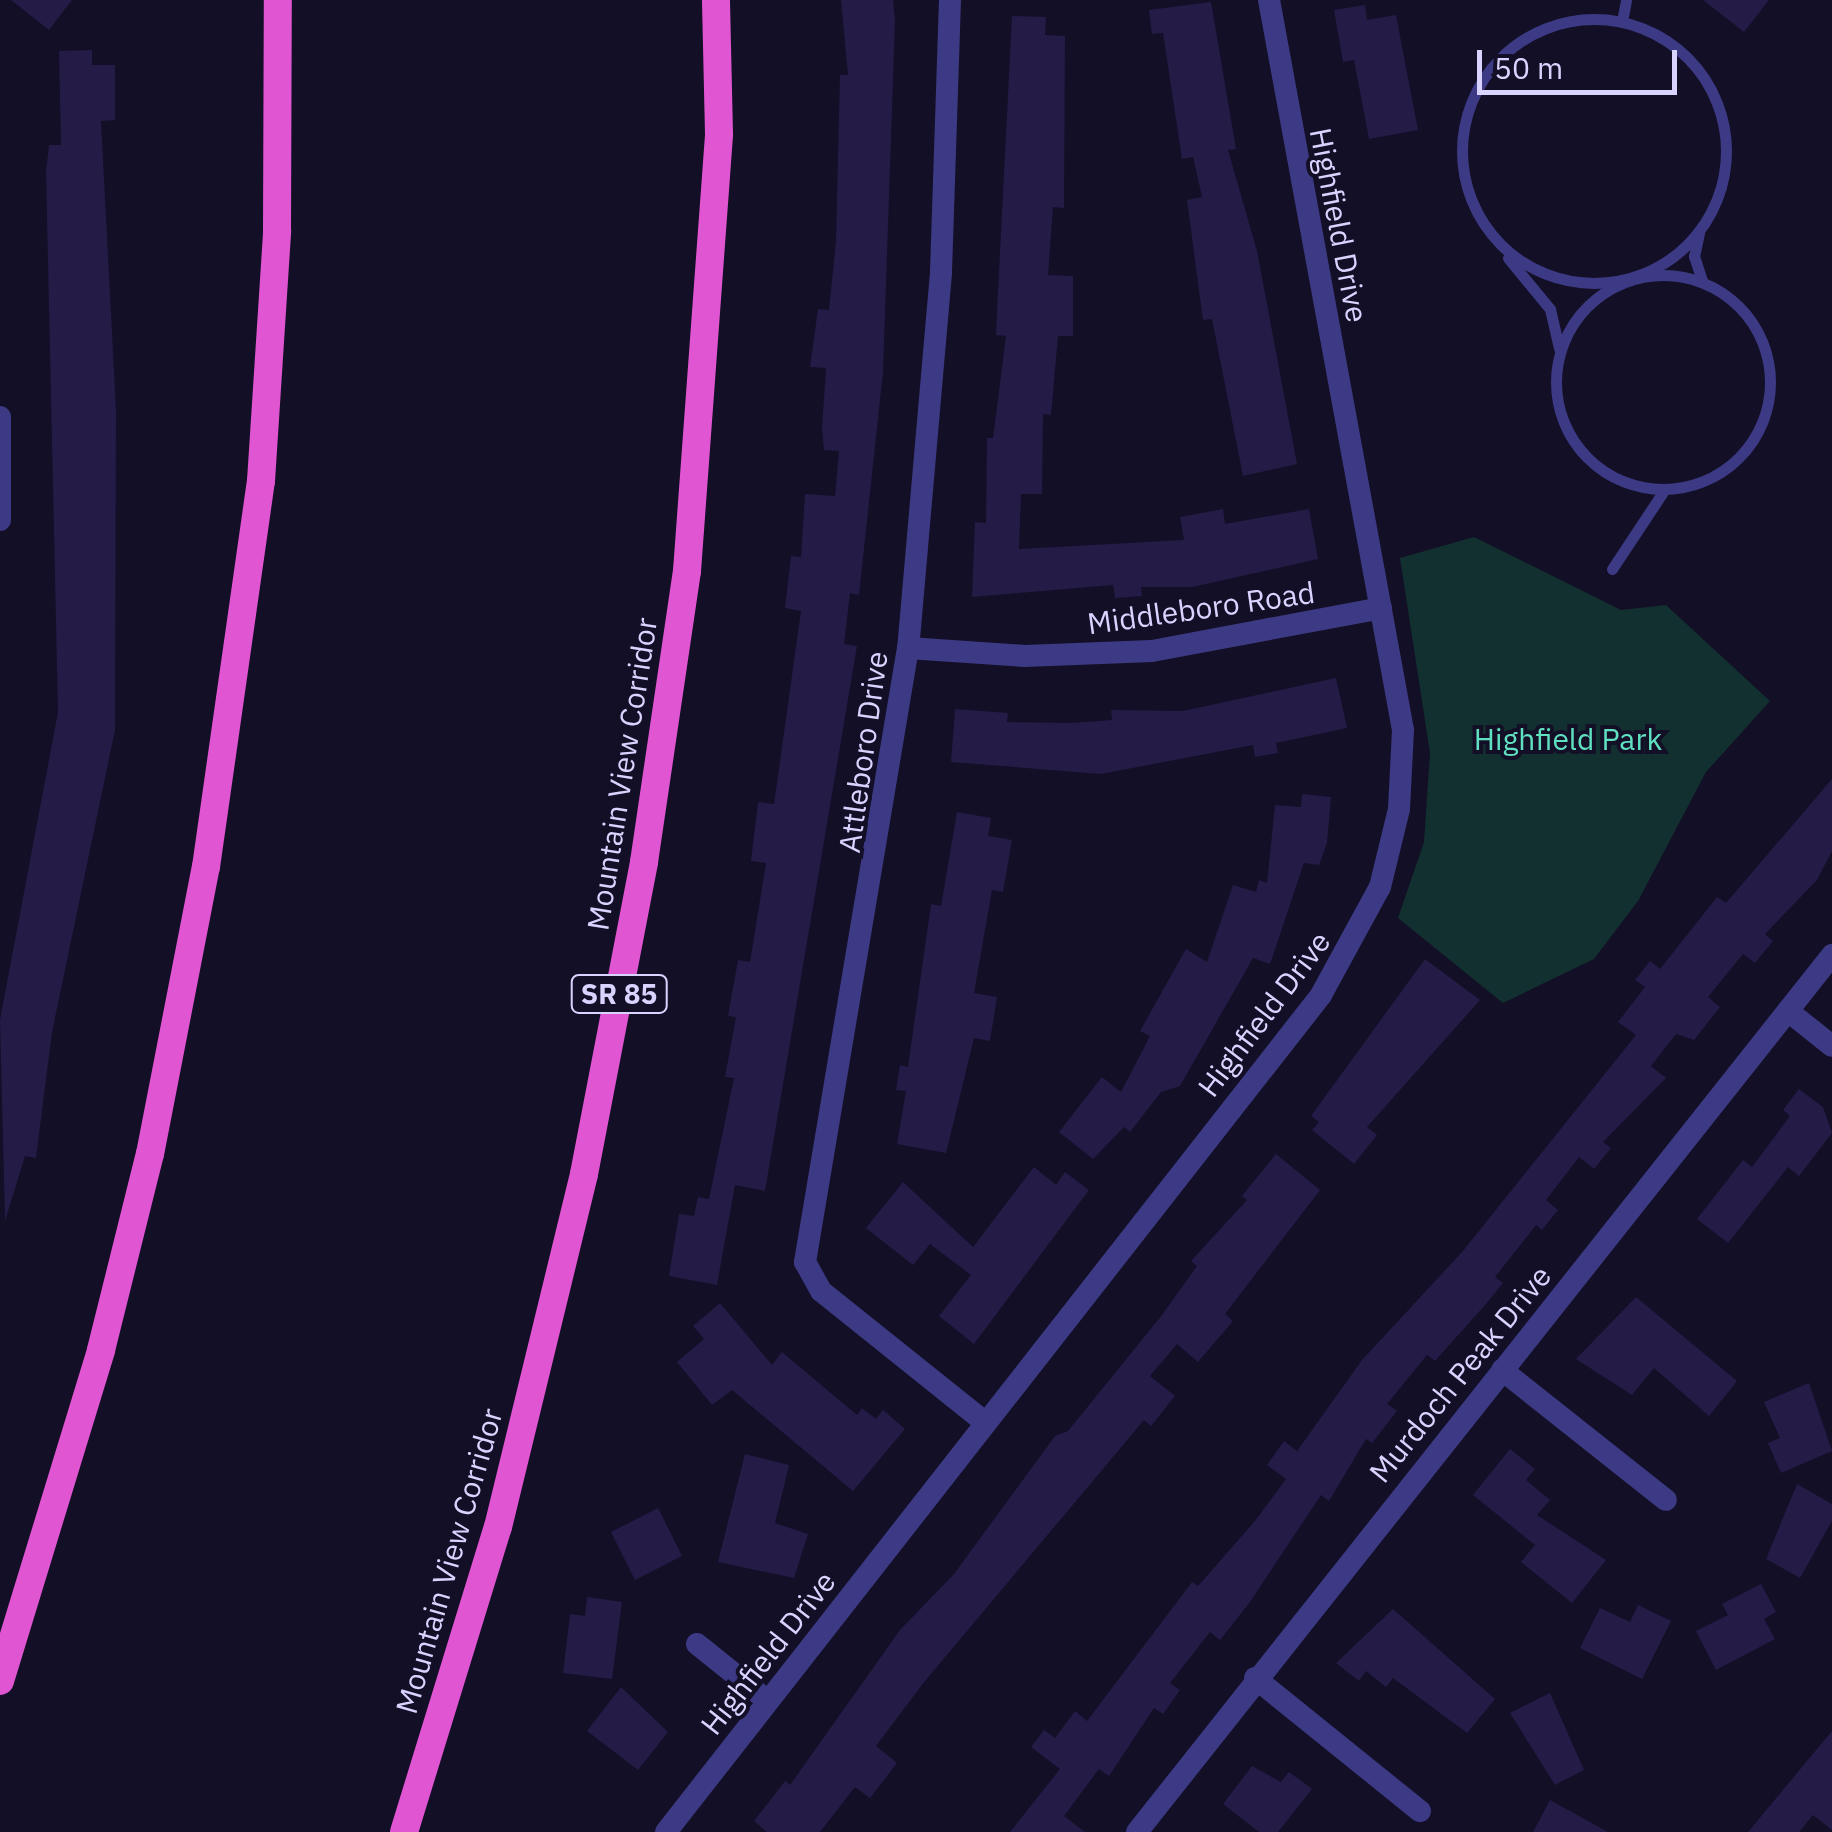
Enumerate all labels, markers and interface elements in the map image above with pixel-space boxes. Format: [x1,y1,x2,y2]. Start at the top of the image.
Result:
scale bar [1482,30,1682,92]
text: 50 m [1494,48,1563,87]
street label: Highfield Drive [1303,125,1375,325]
street label: Middleboro Road [1085,574,1317,642]
street label: Mountain View Corridor [580,615,664,933]
street label: Attleboro Drive [831,649,895,855]
park label: Highfield Park [1474,721,1662,757]
street label: Highfield Drive [1190,924,1338,1104]
road number: SR 85 [569,971,669,1017]
street label: Murdoch Peak Drive [1362,1258,1558,1490]
street label: Mountain View Corridor [388,1404,510,1718]
street label: Highfield Drive [693,1564,843,1742]

